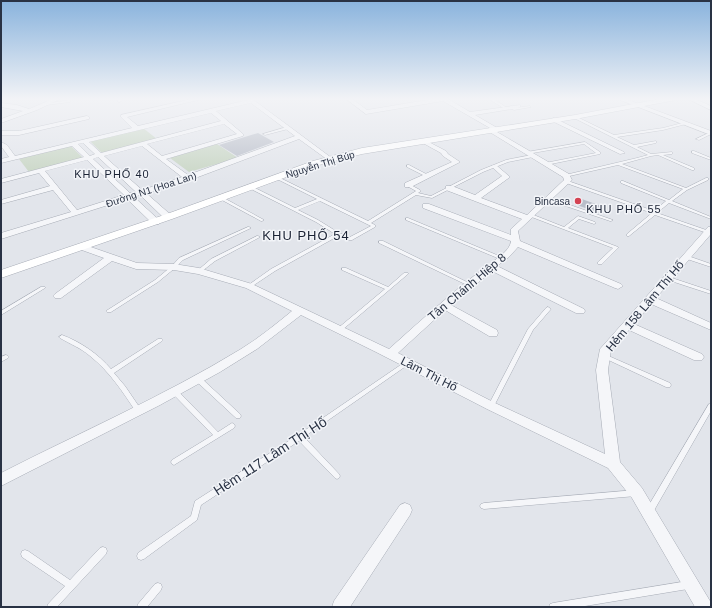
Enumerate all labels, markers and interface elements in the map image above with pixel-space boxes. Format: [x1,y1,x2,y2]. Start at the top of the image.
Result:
street label: Nguyễn Thị Búp [284,148,356,180]
district label: KHU PHỐ 40 [74,167,150,180]
street label: Đường N1 (Hoa Lan) [105,170,198,209]
place label: Bincasa [534,196,570,207]
marker: Bincasa [573,196,583,206]
district label: KHU PHỐ 55 [586,202,662,215]
district label: KHU PHỐ 54 [262,228,350,243]
street label: Tân Chánh Hiệp 8 [425,250,509,324]
street label: Hẻm 158 Lâm Thị Hố [603,258,687,354]
street label: Lâm Thị Hố [398,354,460,394]
street label: Hẻm 117 Lâm Thị Hố [210,413,330,499]

